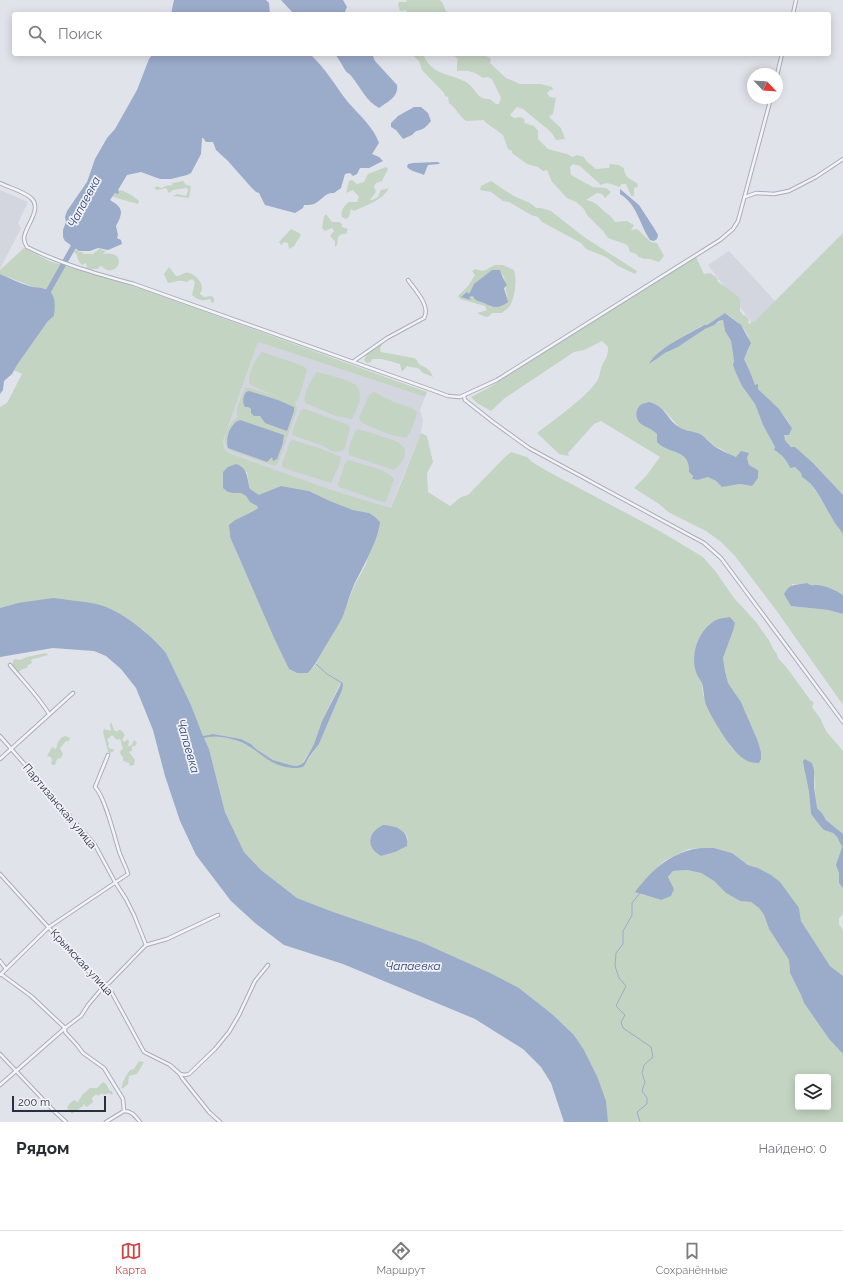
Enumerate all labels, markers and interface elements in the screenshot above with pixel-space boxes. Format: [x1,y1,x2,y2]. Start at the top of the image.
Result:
search box [12,12,831,56]
icon: search [26,23,48,45]
text: Поиск [58,25,103,43]
north arrow [747,68,783,104]
water label: Чапаевка [65,174,103,230]
water label: Чапаевка [174,717,202,775]
street label: Партизанская улица [20,761,99,851]
street label: Крымская улица [48,926,116,998]
water label: Чапаевка [385,959,441,973]
map controls [795,1074,831,1110]
button: layers [795,1074,831,1110]
scale bar [12,1094,106,1113]
text: 200 m [18,1096,50,1109]
text: Рядом [16,1138,69,1158]
text: Найдено: 0 [758,1141,827,1156]
tab: Карта [115,1240,146,1277]
tab: Маршрут [376,1240,425,1277]
tab: Сохранённые [656,1240,728,1277]

